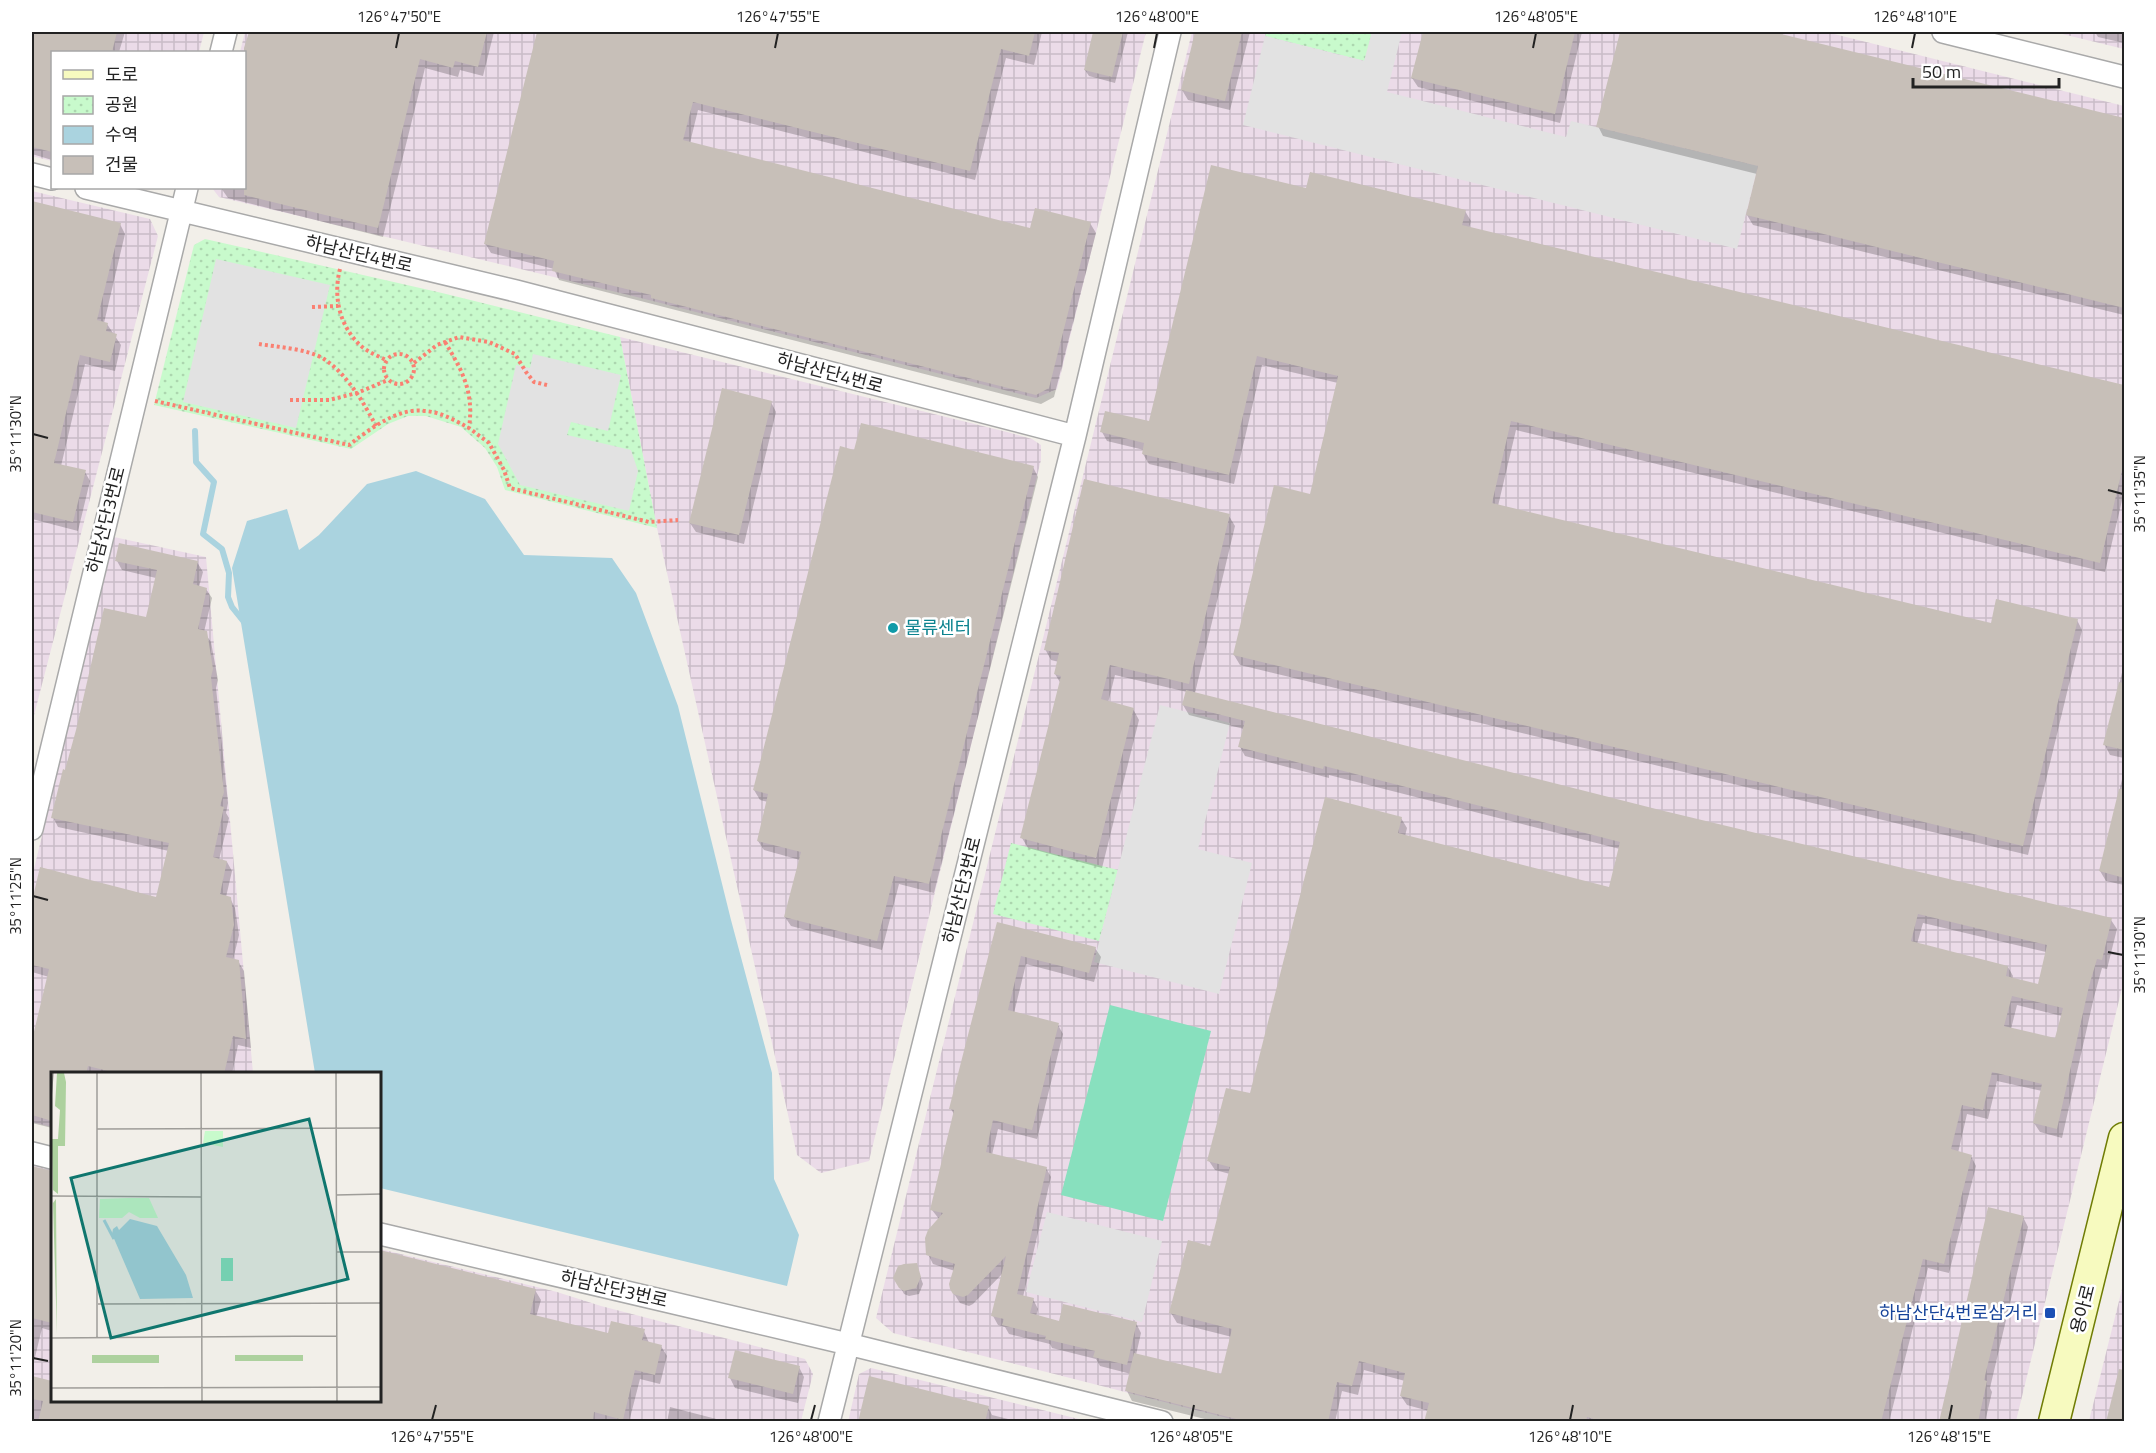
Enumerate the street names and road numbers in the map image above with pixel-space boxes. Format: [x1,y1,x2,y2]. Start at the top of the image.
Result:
street label: 하남산단4번로 [303,228,415,279]
street label: 하남산단4번로 [774,345,886,400]
street label: 하남산단3번로 [79,464,132,576]
street label: 하남산단3번로 [935,834,988,946]
street label: 하남산단3번로 [558,1263,670,1314]
street label: 용아로 [2063,1282,2102,1336]

